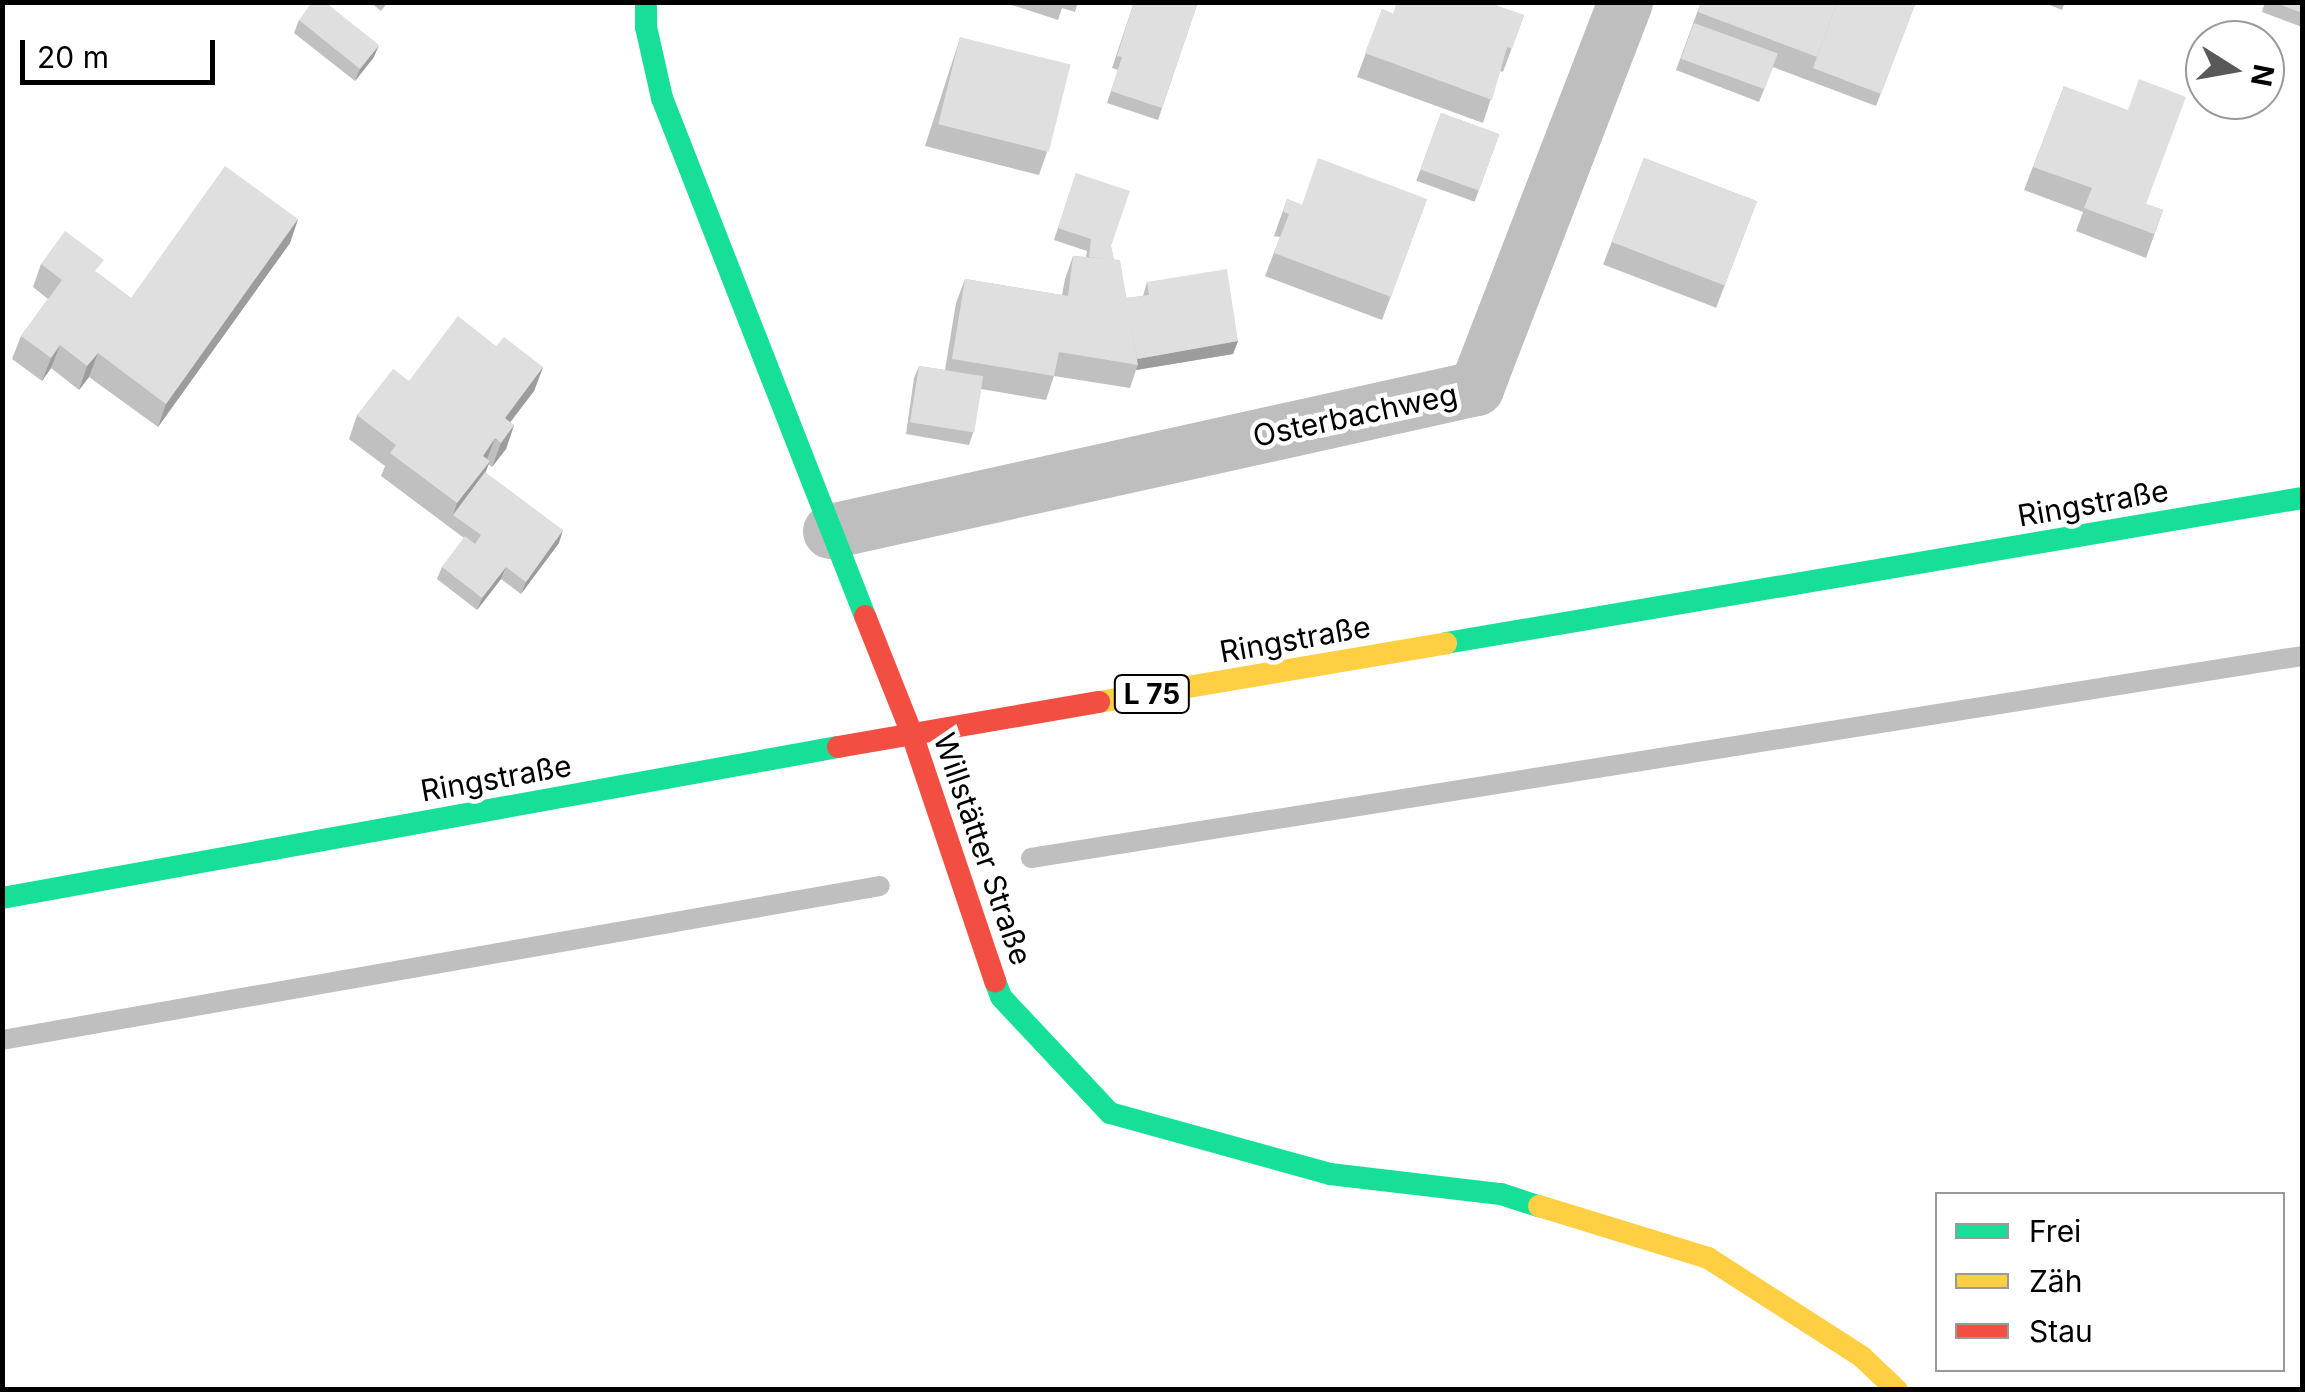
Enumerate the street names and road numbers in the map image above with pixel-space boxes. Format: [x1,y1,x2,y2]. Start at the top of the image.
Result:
street label: Osterbachweg [1250,376,1460,454]
street label: Ringstraße [2015,472,2171,534]
street label: Ringstraße [1217,608,1373,670]
road number: L 75 [1112,671,1192,717]
street label: Willstätter Straße [926,728,1040,970]
street label: Ringstraße [418,747,574,809]

